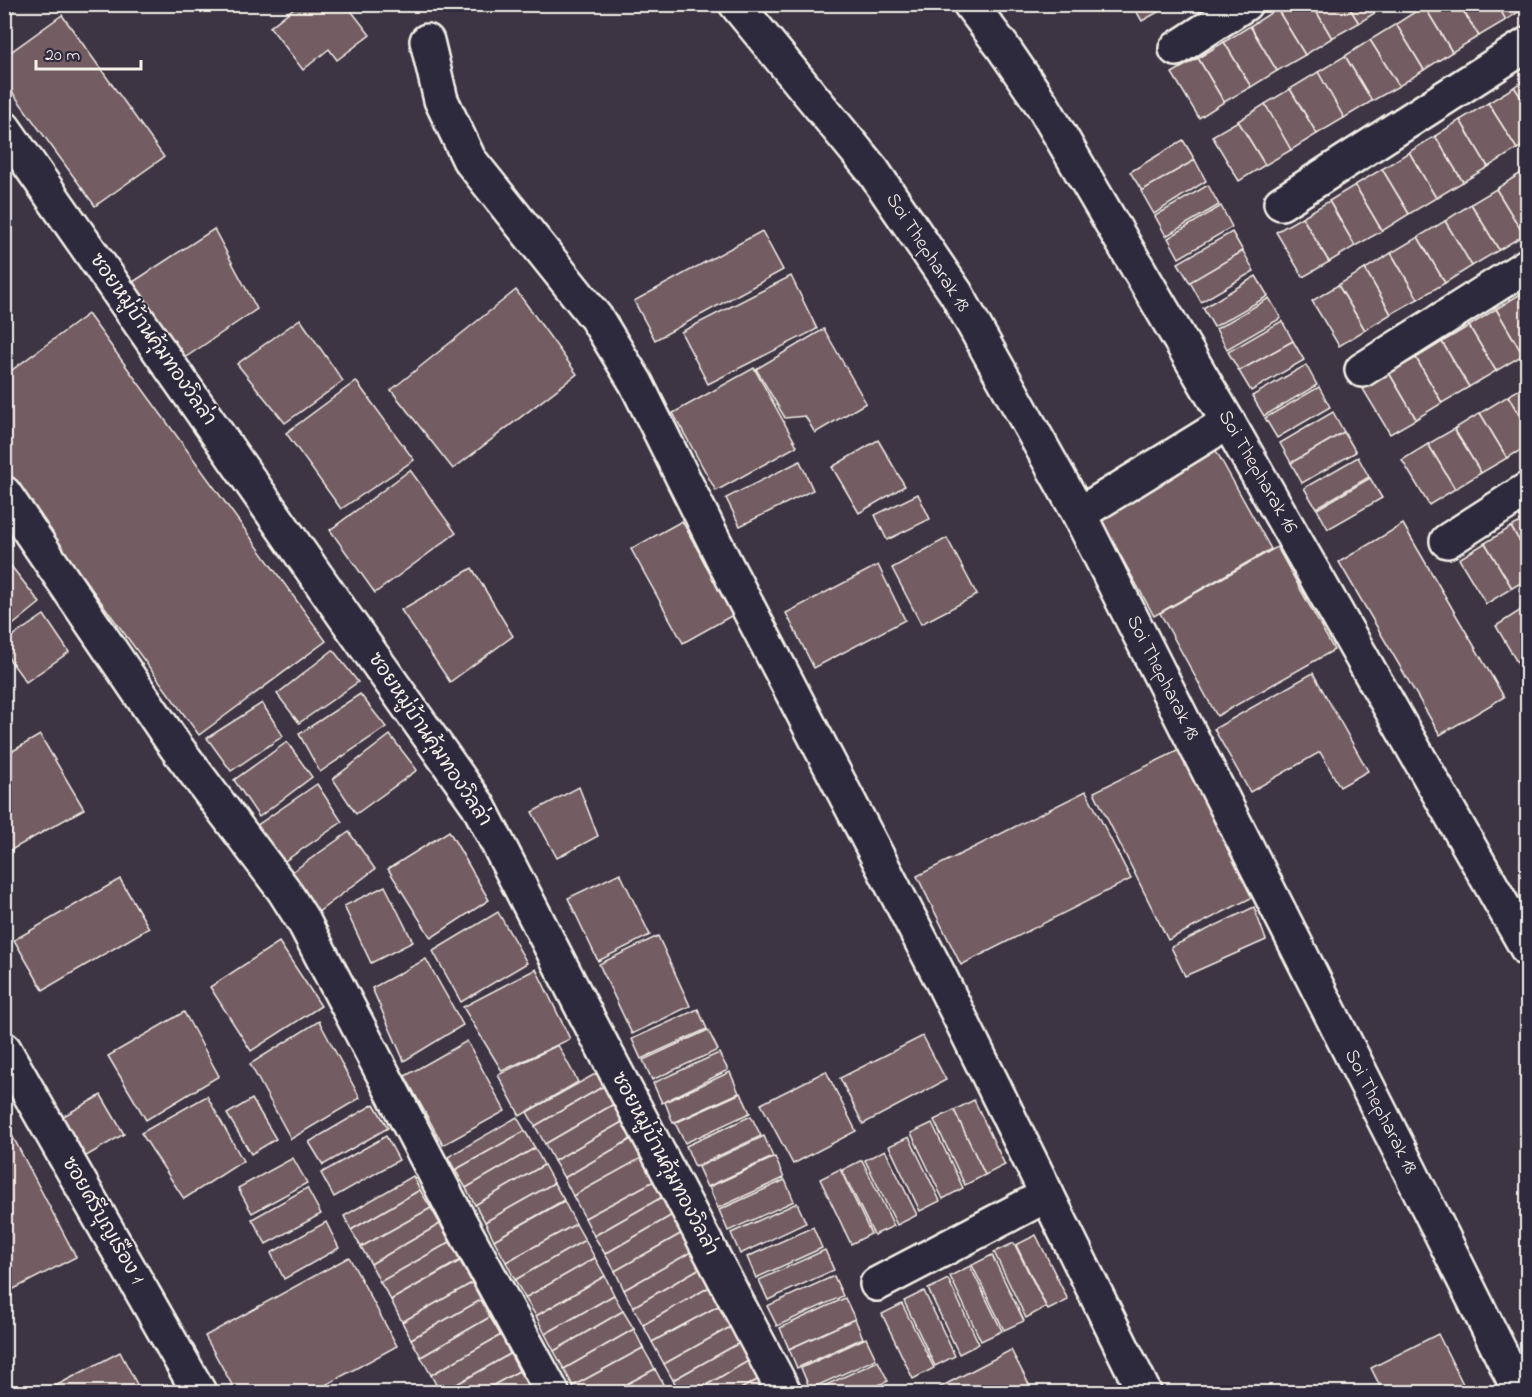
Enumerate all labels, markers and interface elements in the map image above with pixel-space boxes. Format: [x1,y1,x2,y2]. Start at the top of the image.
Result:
scale bar [36,33,141,71]
text: 20 m [45,43,80,69]
street label: Soi Thepharak 18 [878,188,976,318]
street label: ซอยหมู่บ้านคุ้มทองวิลล่า [82,247,223,432]
street label: Soi Thepharak 16 [1210,405,1304,539]
street label: Soi Thepharak 18 [1118,610,1206,746]
street label: ซอยหมู่บ้านคุ้มทองวิลล่า [360,647,499,833]
street label: Soi Thepharak 18 [1336,1044,1424,1180]
street label: ซอยหมู่บ้านคุ้มทองวิลล่า [603,1066,726,1261]
street label: ซอยศรีบุญเรือง 1 [54,1152,150,1290]

